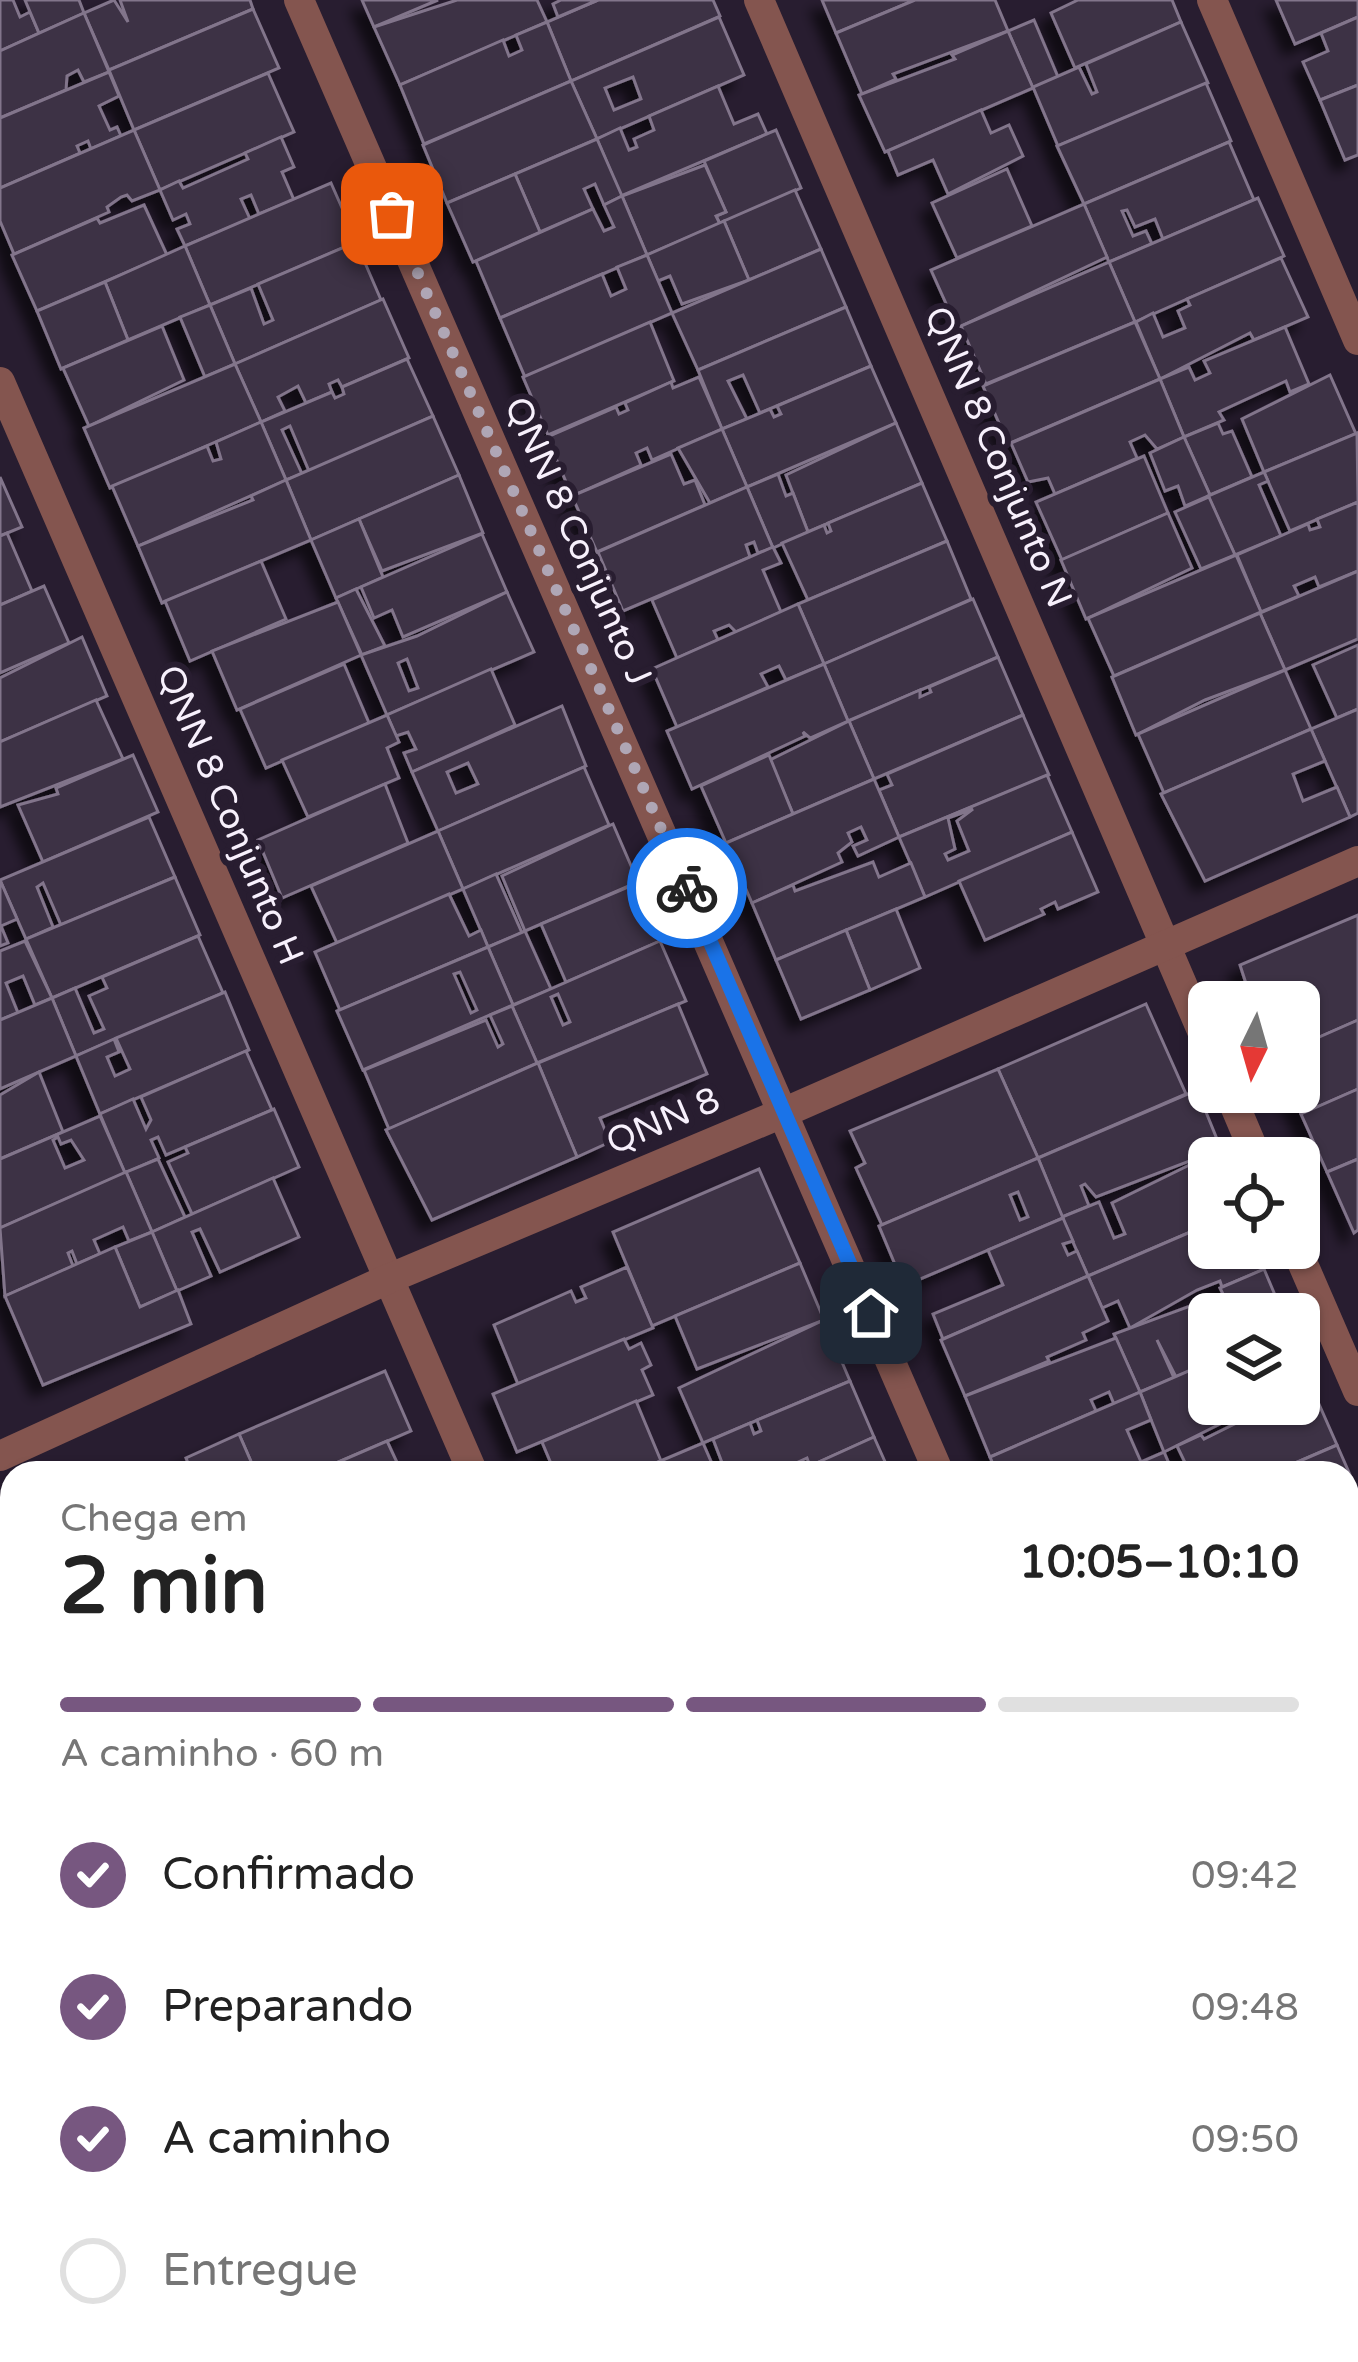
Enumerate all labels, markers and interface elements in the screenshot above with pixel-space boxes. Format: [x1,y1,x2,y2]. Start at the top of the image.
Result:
pin [341,163,443,265]
icon: bag [359,181,425,247]
street label: QNN 8 Conjunto N [915,300,1081,614]
street label: QNN 8 Conjunto J [495,390,661,692]
street label: QNN 8 Conjunto H [147,659,313,971]
courier [627,828,747,948]
icon: bike [654,855,720,921]
north arrow [1188,981,1320,1113]
map controls [1188,981,1320,1425]
street label: QNN 8 [600,1078,726,1164]
button: locate [1188,1137,1320,1269]
pin [820,1262,922,1364]
icon: home [838,1280,904,1346]
button: layers [1188,1293,1320,1425]
text: Chega em [60,1495,247,1542]
text: 10:05–10:10 [1019,1536,1299,1590]
text: 2 min [60,1540,268,1634]
text: A caminho · 60 m [60,1730,384,1777]
icon: check [60,1842,126,1908]
text: Confirmado [162,1848,415,1902]
text: 09:42 [1191,1852,1299,1899]
icon: check [60,1974,126,2040]
text: Preparando [162,1980,413,2034]
text: 09:48 [1191,1984,1299,2031]
icon: check [60,2106,126,2172]
text: A caminho [162,2112,391,2166]
text: 09:50 [1191,2116,1299,2163]
text: Entregue [162,2244,358,2298]

